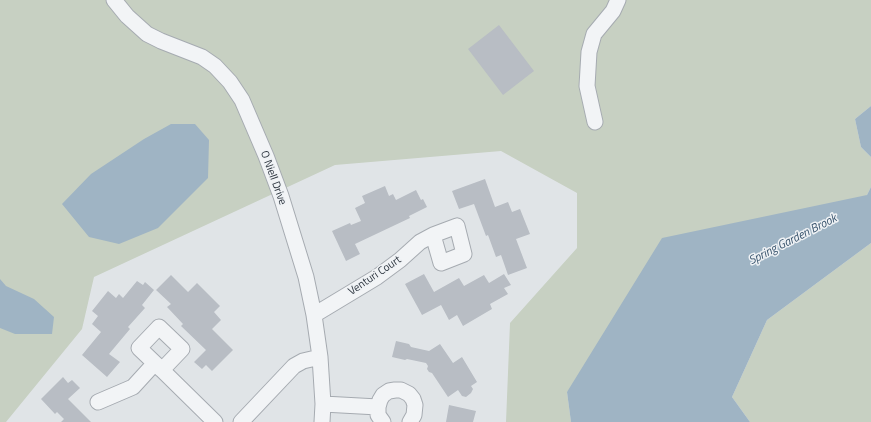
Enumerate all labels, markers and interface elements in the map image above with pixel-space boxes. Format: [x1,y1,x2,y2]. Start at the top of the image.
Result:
street label: O Niell Drive [257,149,289,207]
water label: Spring Garden Brook [747,212,839,268]
street label: Venturi Court [346,253,404,299]

